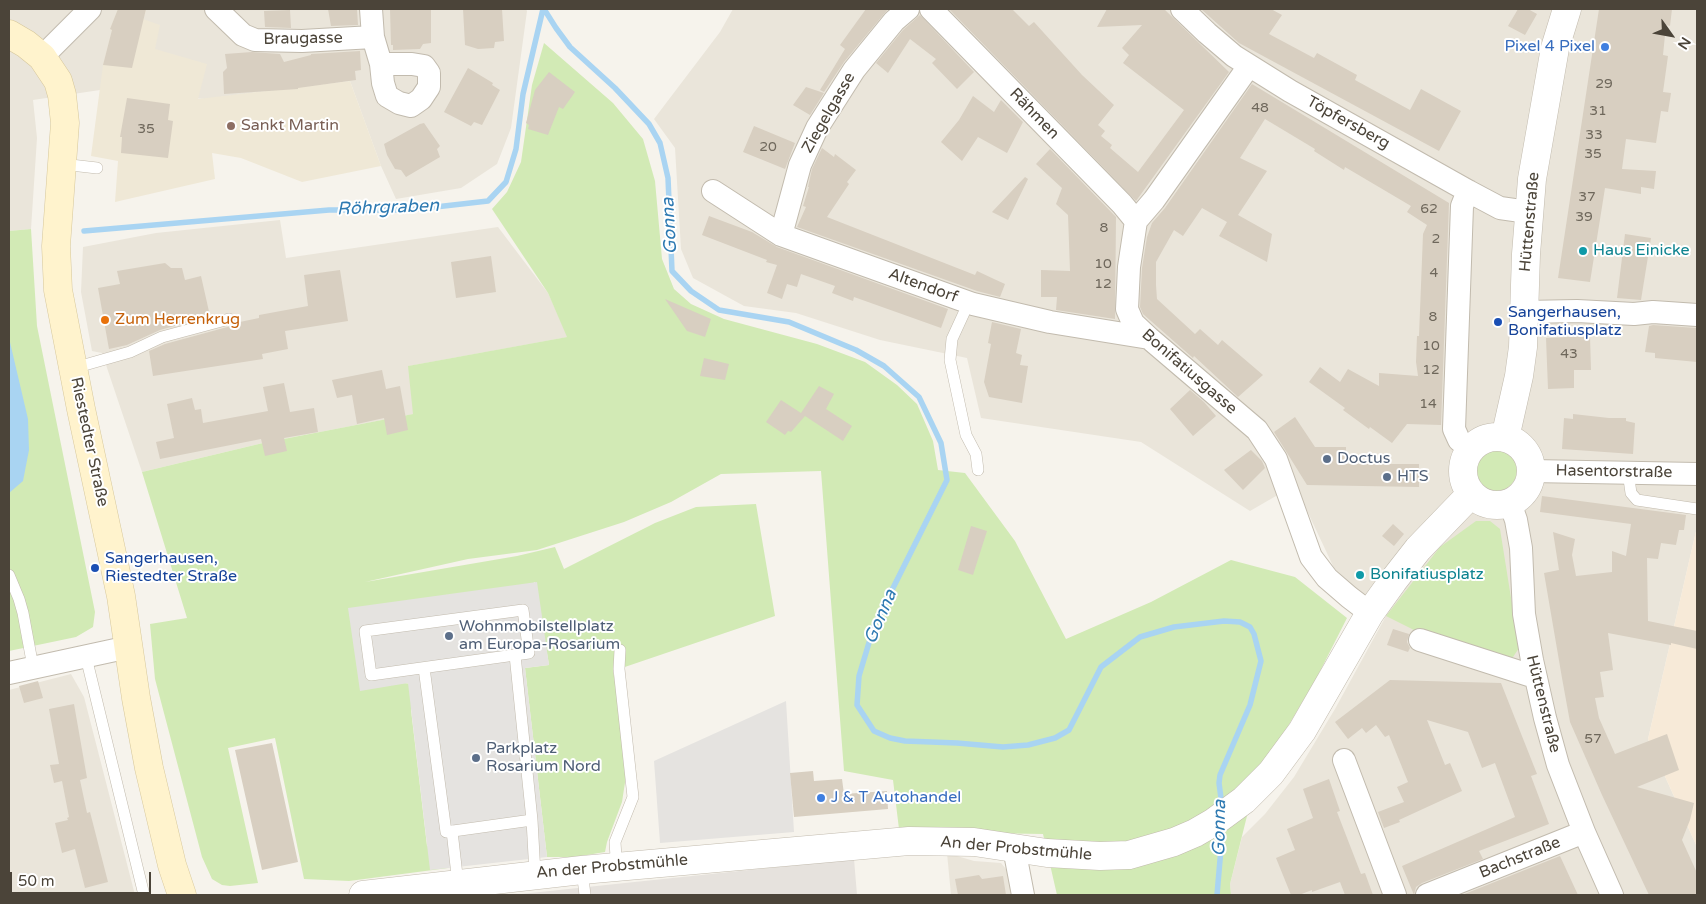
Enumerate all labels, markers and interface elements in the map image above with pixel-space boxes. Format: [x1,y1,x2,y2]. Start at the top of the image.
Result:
north arrow [1646,10,1696,60]
street label: Braugasse [263,29,343,49]
text: N [1674,34,1694,52]
place label: Pixel 4 Pixel [1504,37,1595,57]
marker: Pixel 4 Pixel [1599,41,1611,53]
street label: Ziegelgasse [798,69,860,157]
house number: 29 [1595,76,1613,92]
street label: Rähmen [1005,84,1063,144]
street label: Töpfersberg [1303,92,1393,154]
house number: 48 [1251,100,1269,116]
house number: 31 [1589,103,1607,119]
place label: Sankt Martin [241,116,339,136]
marker: Sankt Martin [225,120,237,132]
house number: 35 [137,121,155,137]
house number: 33 [1585,127,1603,143]
house number: 20 [759,139,777,155]
house number: 35 [1584,146,1602,162]
street label: Hüttenstraße [1516,171,1544,273]
house number: 37 [1578,189,1596,205]
water label: Röhrgraben [337,195,439,221]
water label: Gonna [658,197,682,255]
house number: 62 [1420,201,1438,217]
house number: 39 [1575,209,1593,225]
house number: 8 [1100,220,1108,236]
house number: 2 [1432,231,1440,247]
place label: Haus Einicke [1593,241,1690,261]
marker: Haus Einicke [1577,245,1589,257]
house number: 10 [1094,256,1112,272]
street label: Altendorf [886,265,960,307]
house number: 4 [1430,265,1438,281]
house number: 12 [1094,276,1112,292]
place label: Sangerhausen, Bonifatiusplatz [1508,303,1622,341]
house number: 8 [1429,309,1437,325]
place label: Zum Herrenkrug [115,310,240,330]
marker: Zum Herrenkrug [99,314,111,326]
marker: Sangerhausen, Bonifatiusplatz [1492,316,1504,328]
street label: Bonifatiusgasse [1137,325,1241,419]
house number: 10 [1422,338,1440,354]
house number: 43 [1560,346,1578,362]
house number: 12 [1422,362,1440,378]
street label: Riestedter Straße [66,375,112,509]
house number: 14 [1419,396,1437,412]
place label: Doctus [1337,449,1391,469]
marker: Doctus [1321,453,1333,465]
street label: Hasentorstraße [1555,461,1673,483]
place label: HTS [1397,467,1429,487]
marker: HTS [1381,471,1393,483]
place label: Sangerhausen, Riestedter Straße [105,549,237,587]
marker: Sangerhausen, Riestedter Straße [89,562,101,574]
place label: Bonifatiusplatz [1370,565,1484,585]
marker: Bonifatiusplatz [1354,569,1366,581]
water label: Gonna [860,587,902,647]
place label: Wohnmobilstellplatz am Europa-Rosarium [459,617,620,655]
marker: Wohnmobilstellplatz am Europa-Rosarium [443,630,455,642]
street label: Hüttenstraße [1522,653,1564,755]
house number: 57 [1584,731,1602,747]
place label: Parkplatz Rosarium Nord [486,739,601,777]
marker: Parkplatz Rosarium Nord [470,752,482,764]
place label: J & T Autohandel [831,788,961,808]
marker: J & T Autohandel [815,792,827,804]
water label: Gonna [1209,800,1231,856]
street label: An der Probstmühle [939,833,1093,865]
street label: Bachstraße [1477,833,1563,883]
street label: An der Probstmühle [535,851,689,883]
scale bar [12,862,154,894]
text: 50 m [18,872,55,890]

